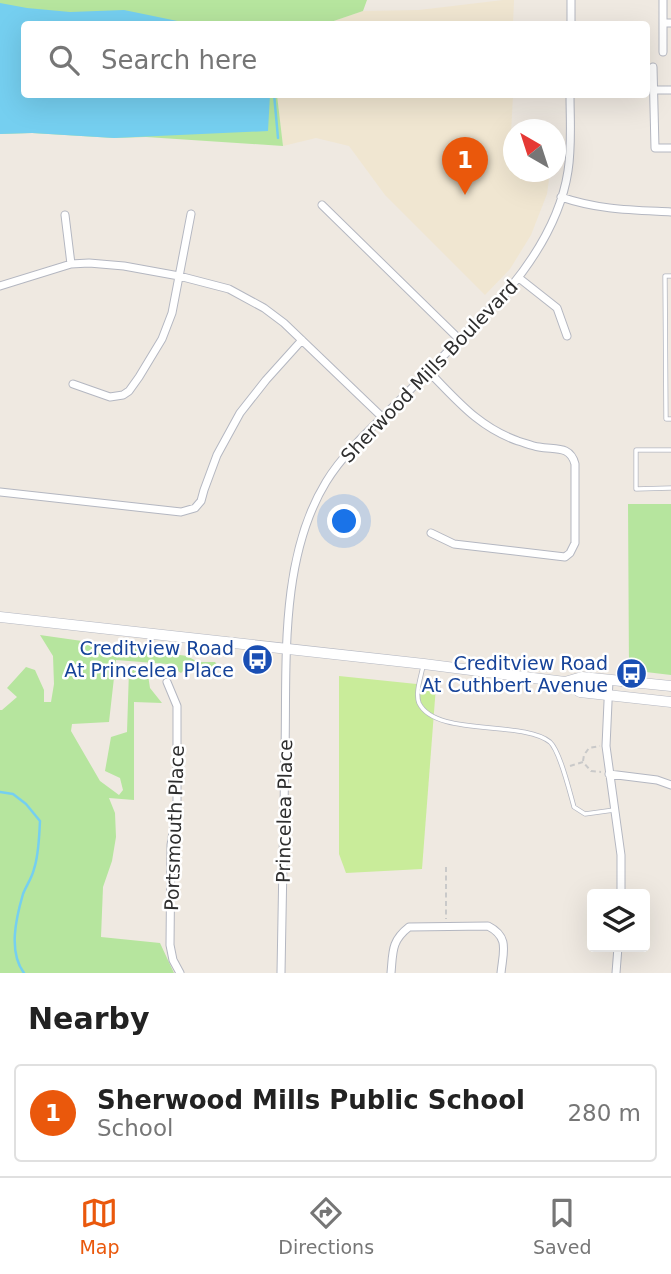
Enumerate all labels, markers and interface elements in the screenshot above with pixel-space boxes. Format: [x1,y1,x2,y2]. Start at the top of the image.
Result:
search box [21,21,650,98]
icon: search [45,41,83,79]
text: Search here [101,45,257,75]
north arrow [503,119,566,182]
pin: 1 [442,137,488,195]
street label: Sherwood Mills Boulevard [336,275,522,467]
your location [327,504,361,538]
place label: Creditview Road At Princelea Place [64,637,234,681]
bus stop icon: Creditview Road At Princelea Place [240,642,274,676]
place label: Creditview Road At Cuthbert Avenue [421,652,608,696]
bus stop icon: Creditview Road At Cuthbert Avenue [614,657,648,691]
street label: Princelea Place [272,739,296,883]
street label: Portsmouth Place [160,745,188,911]
map controls [587,889,650,952]
button: layers [587,889,650,952]
text: Nearby [28,1001,150,1036]
text: Sherwood Mills Public School [97,1085,525,1115]
text: 1 [45,1100,61,1126]
text: 280 m [567,1100,641,1126]
text: School [97,1115,173,1141]
tab: Map [79,1194,120,1258]
tab: Directions [278,1194,374,1258]
tab: Saved [533,1194,592,1258]

